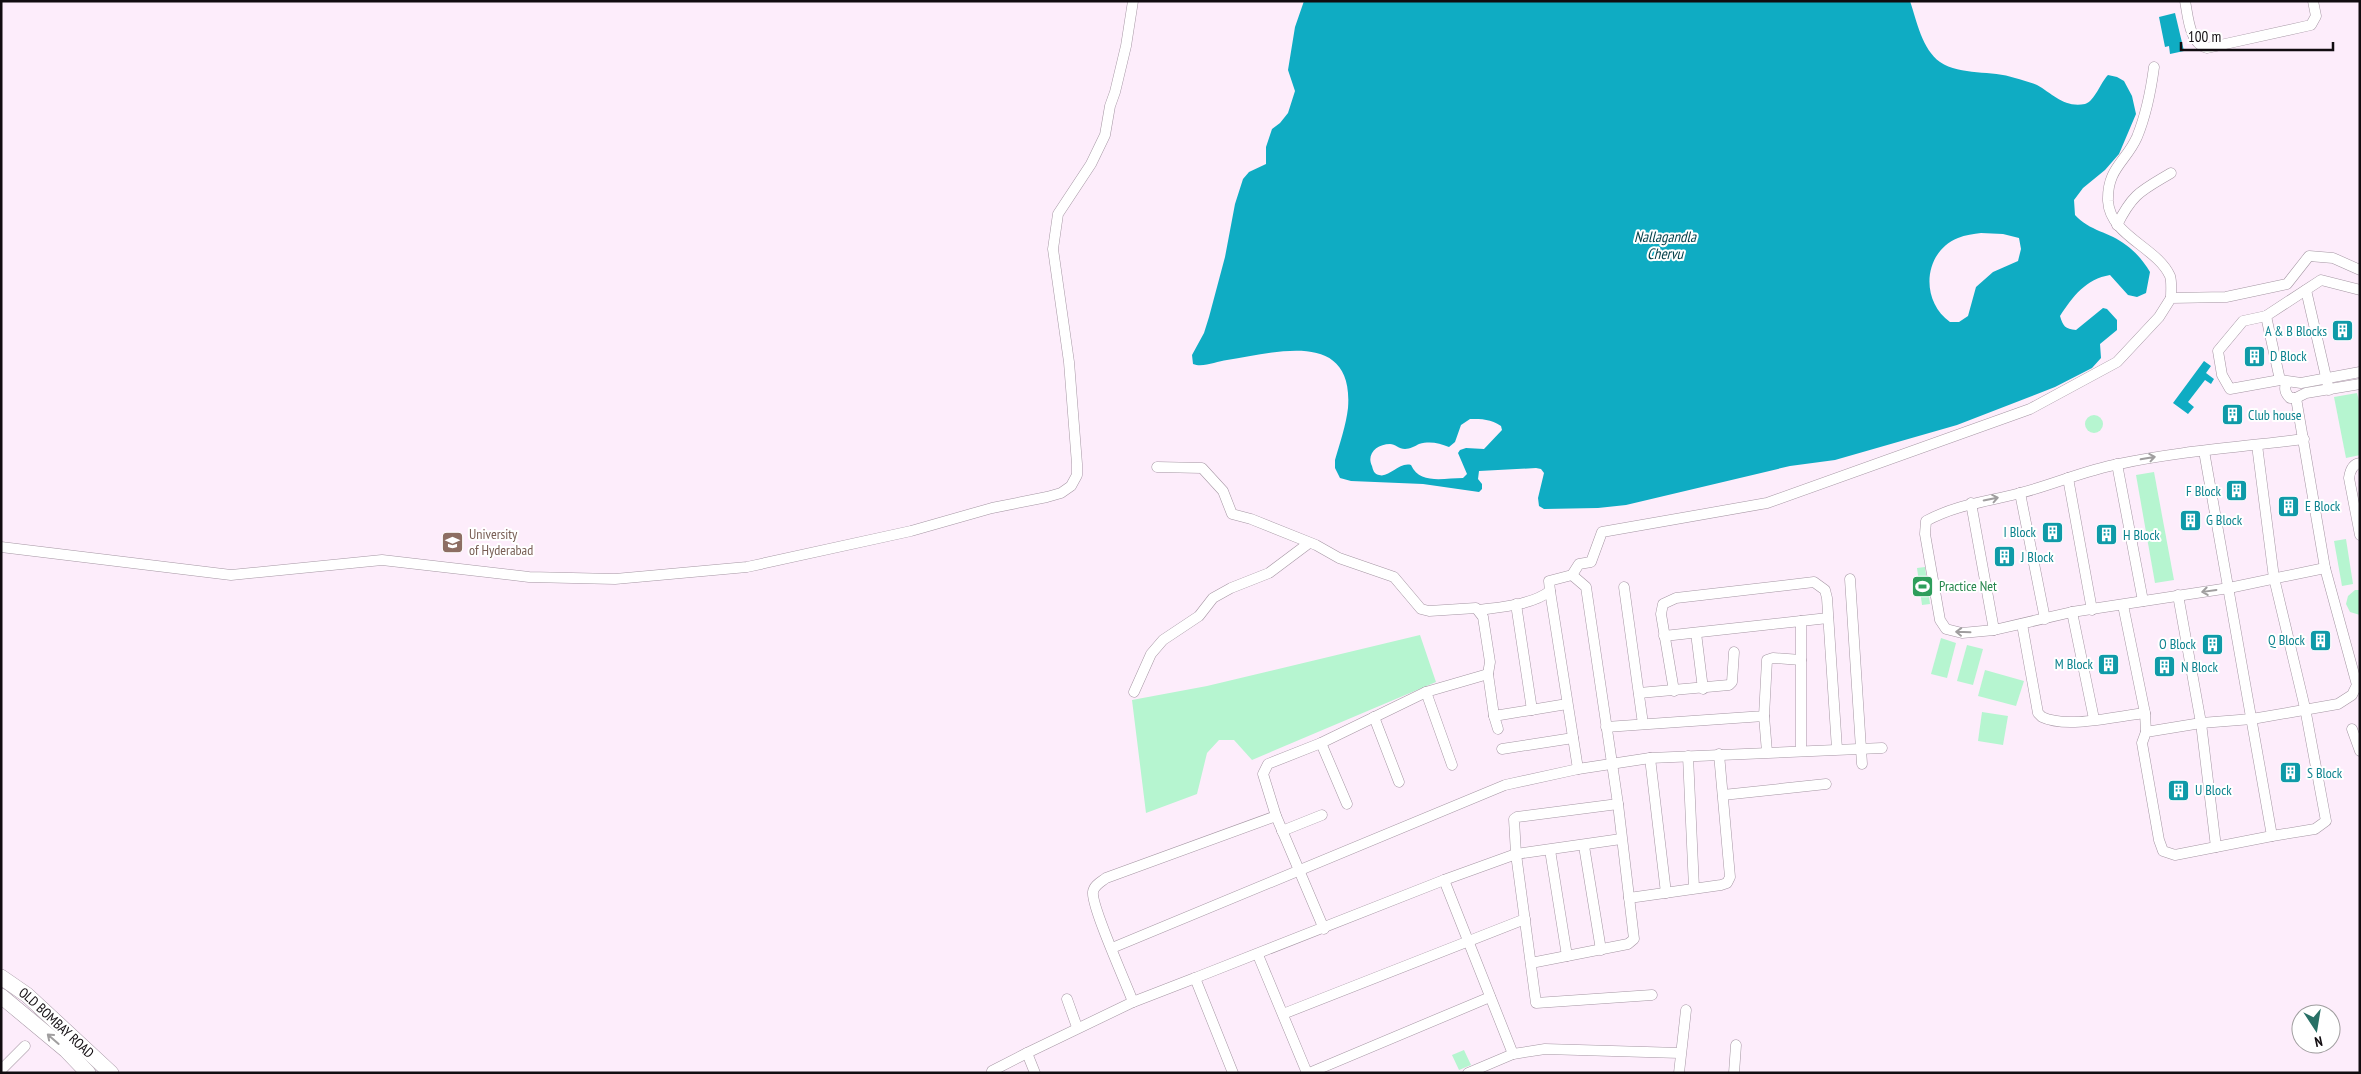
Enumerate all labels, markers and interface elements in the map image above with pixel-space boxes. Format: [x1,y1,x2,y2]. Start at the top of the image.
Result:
scale bar [2181,20,2334,52]
text: 100 m [2188,27,2221,46]
water label: Nallagandla Chervu [1634,227,1697,263]
building icon: A & B Blocks [2331,319,2355,343]
place label: A & B Blocks [2265,322,2327,340]
building icon: D Block [2242,344,2266,368]
place label: D Block [2270,347,2307,365]
building icon: Club house [2220,403,2244,427]
place label: Club house [2248,406,2302,424]
one-way arrow [2139,453,2155,463]
building icon: F Block [2225,479,2249,503]
place label: F Block [2186,482,2222,500]
one-way arrow [1982,494,1998,503]
building icon: E Block [2277,494,2301,518]
place label: E Block [2305,497,2341,515]
building icon: G Block [2178,508,2202,532]
place label: G Block [2206,511,2243,529]
building icon: I Block [2040,520,2064,544]
place label: I Block [2003,523,2037,541]
building icon: H Block [2095,523,2119,547]
place label: University of Hyderabad [469,525,533,559]
place label: H Block [2123,526,2160,544]
school or university icon: University of Hyderabad [441,530,465,554]
building icon: J Block [1993,545,2017,569]
place label: J Block [2020,548,2054,566]
sports icon: Practice Net [1911,574,1935,598]
place label: Practice Net [1939,577,1997,595]
one-way arrow [2201,586,2217,596]
one-way arrow [1955,627,1971,636]
building icon: Q Block [2309,628,2333,652]
place label: Q Block [2268,631,2306,649]
building icon: O Block [2200,632,2224,656]
place label: O Block [2159,635,2197,653]
building icon: M Block [2097,652,2121,676]
place label: M Block [2055,655,2094,673]
building icon: N Block [2153,655,2177,679]
place label: N Block [2181,658,2218,676]
building icon: S Block [2279,761,2303,785]
place label: S Block [2307,764,2343,782]
building icon: U Block [2167,778,2191,802]
place label: U Block [2195,781,2232,799]
street label: OLD BOMBAY ROAD [16,983,98,1062]
north arrow [2291,1004,2341,1054]
text: N [2313,1032,2324,1051]
one-way arrow [47,1033,60,1044]

